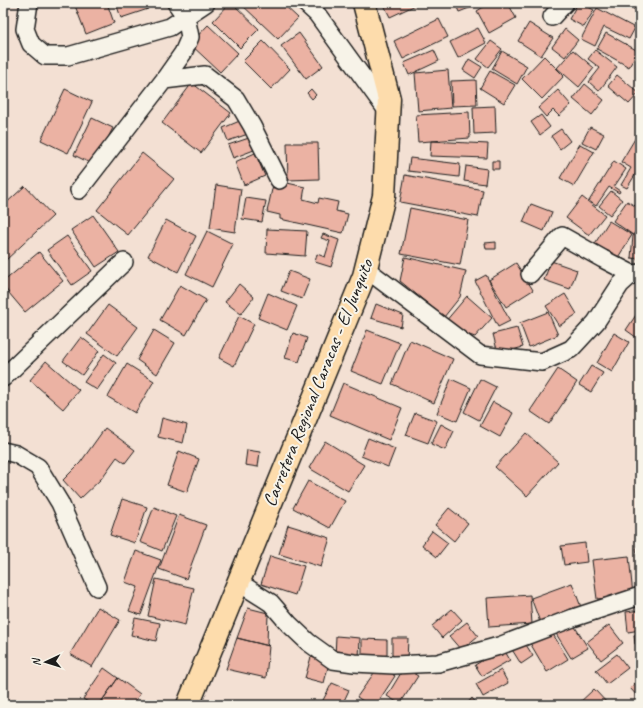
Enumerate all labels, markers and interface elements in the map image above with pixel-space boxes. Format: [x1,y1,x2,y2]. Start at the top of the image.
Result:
street label: Carretera Regional Caracas - El Junquito [257,255,379,510]
north arrow [26,642,66,682]
text: N [29,657,43,667]

